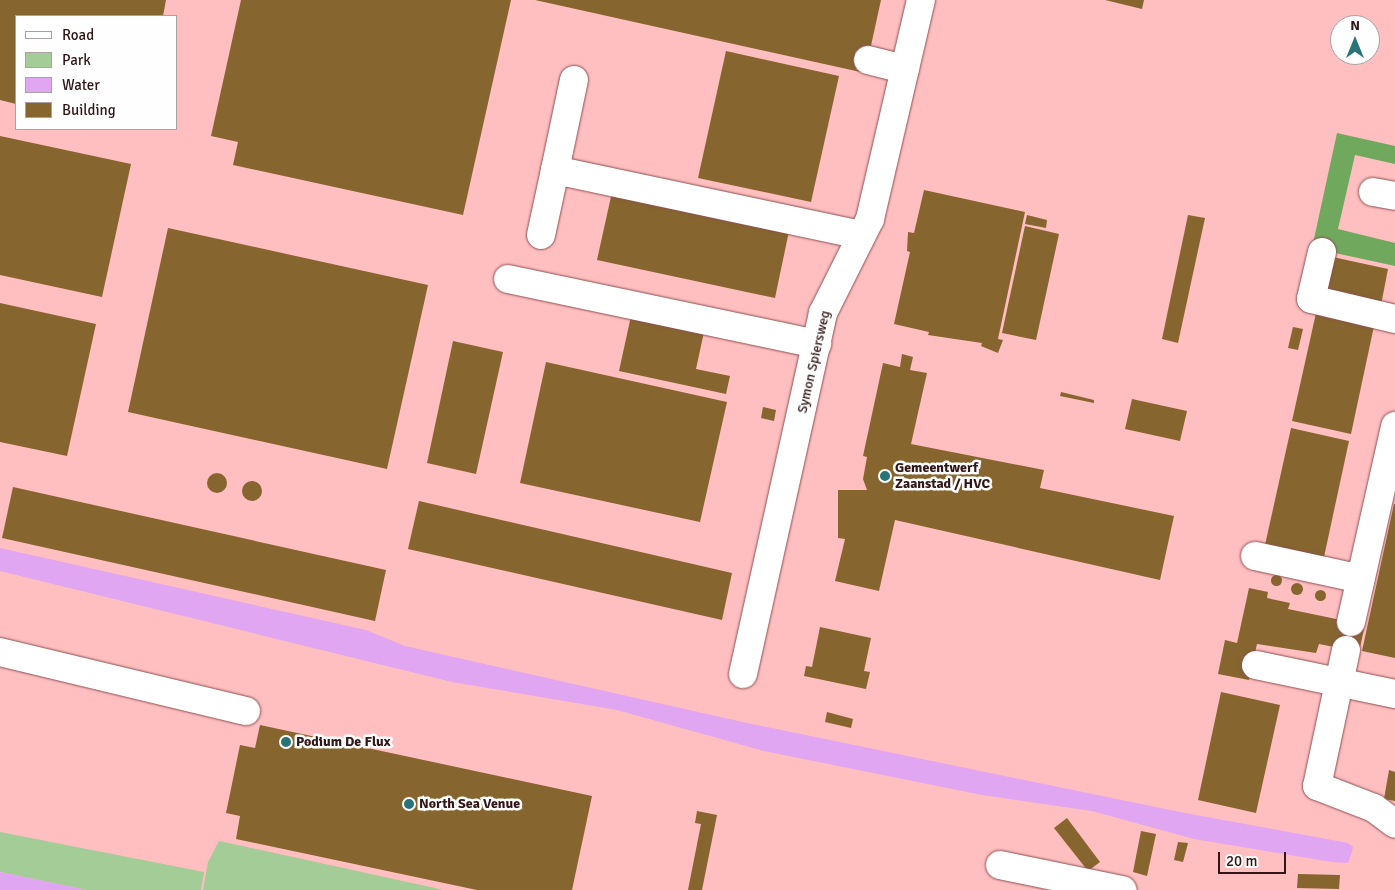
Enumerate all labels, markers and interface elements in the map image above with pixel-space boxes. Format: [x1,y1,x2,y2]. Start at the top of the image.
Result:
legend [15,15,178,130]
north arrow [1330,15,1380,65]
text: N [1350,17,1360,34]
text: Road [62,26,94,44]
text: Park [62,51,91,69]
text: Water [62,76,100,94]
text: Building [62,101,116,119]
street label: Symon Spiersweg [794,309,834,415]
place label: Gemeentwerf Zaanstad / HVC [895,460,990,492]
marker: Gemeentwerf Zaanstad / HVC [879,470,891,482]
place label: Podium De Flux [296,734,391,750]
marker: Podium De Flux [280,736,292,748]
place label: North Sea Venue [419,796,520,812]
marker: North Sea Venue [403,798,415,810]
scale bar [1220,842,1288,874]
text: 20 m [1226,852,1257,870]

